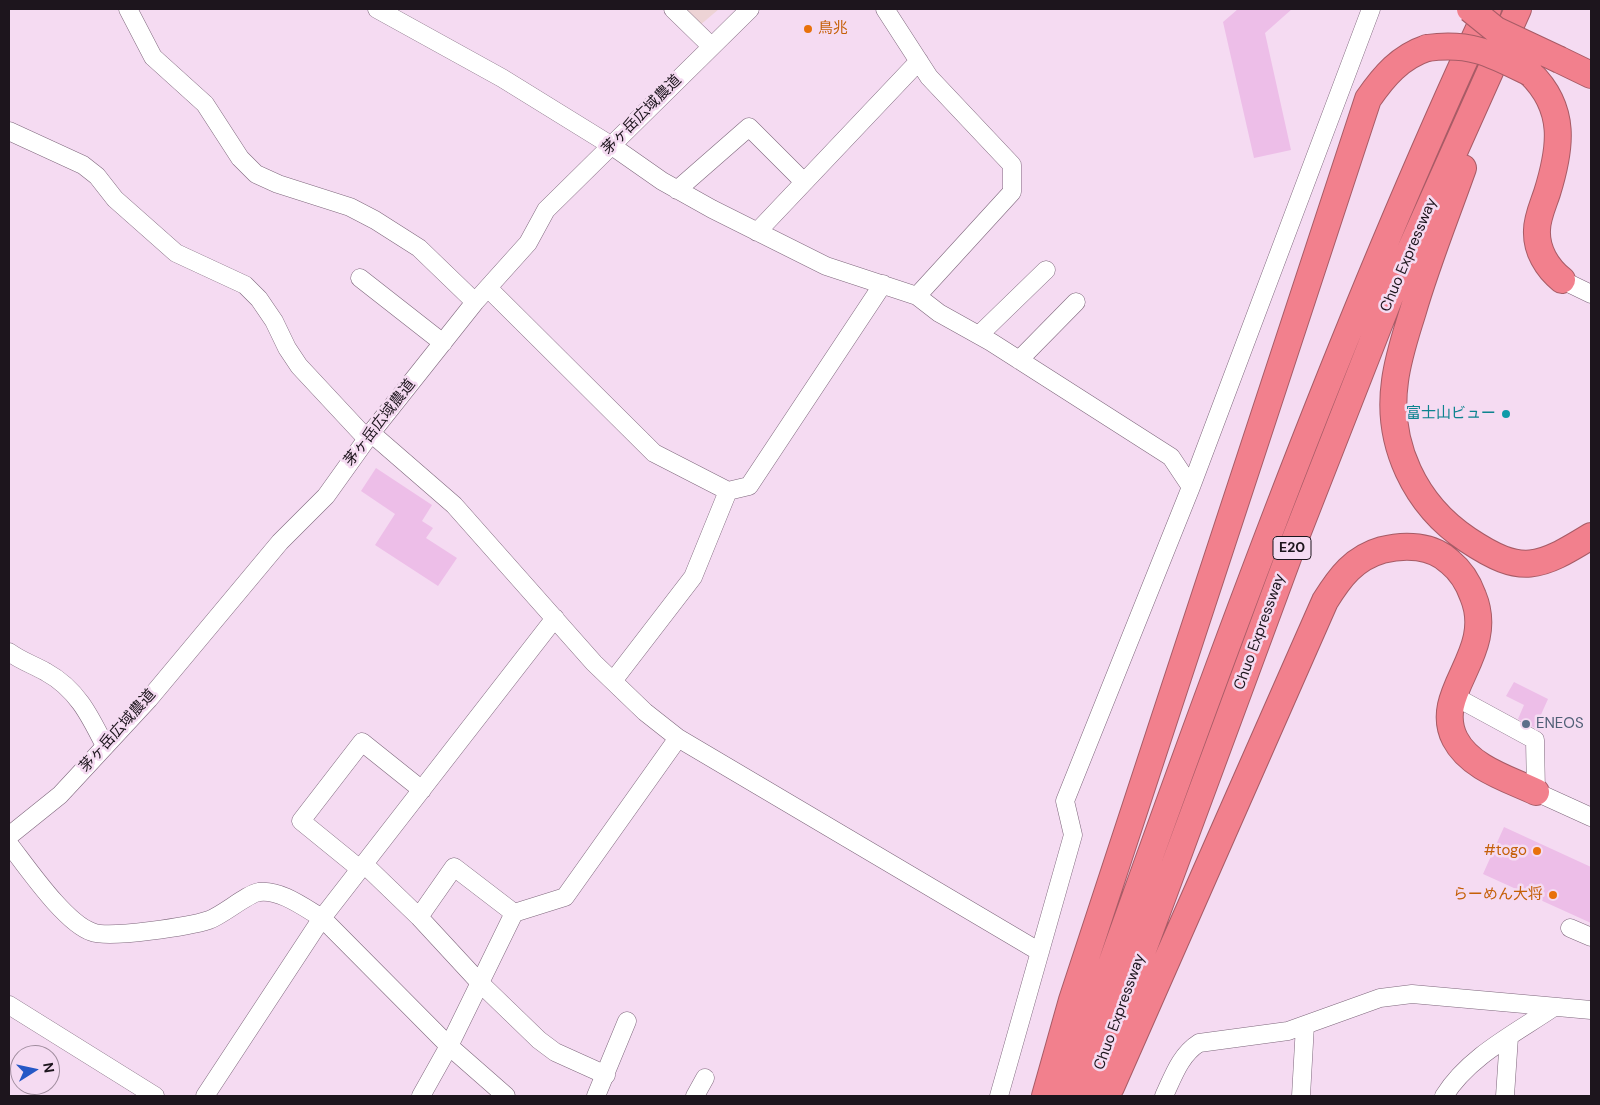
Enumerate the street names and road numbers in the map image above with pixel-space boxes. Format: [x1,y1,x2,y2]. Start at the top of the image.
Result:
street label: 茅ヶ岳広域農道 [599,72,685,158]
street label: Chuo Expressway [1377,195,1441,315]
street label: 茅ヶ岳広域農道 [341,376,419,470]
road number: E20 [1273,536,1311,560]
street label: Chuo Expressway [1231,572,1289,692]
street label: 茅ヶ岳広域農道 [76,686,160,776]
street label: Chuo Expressway [1091,952,1149,1072]

